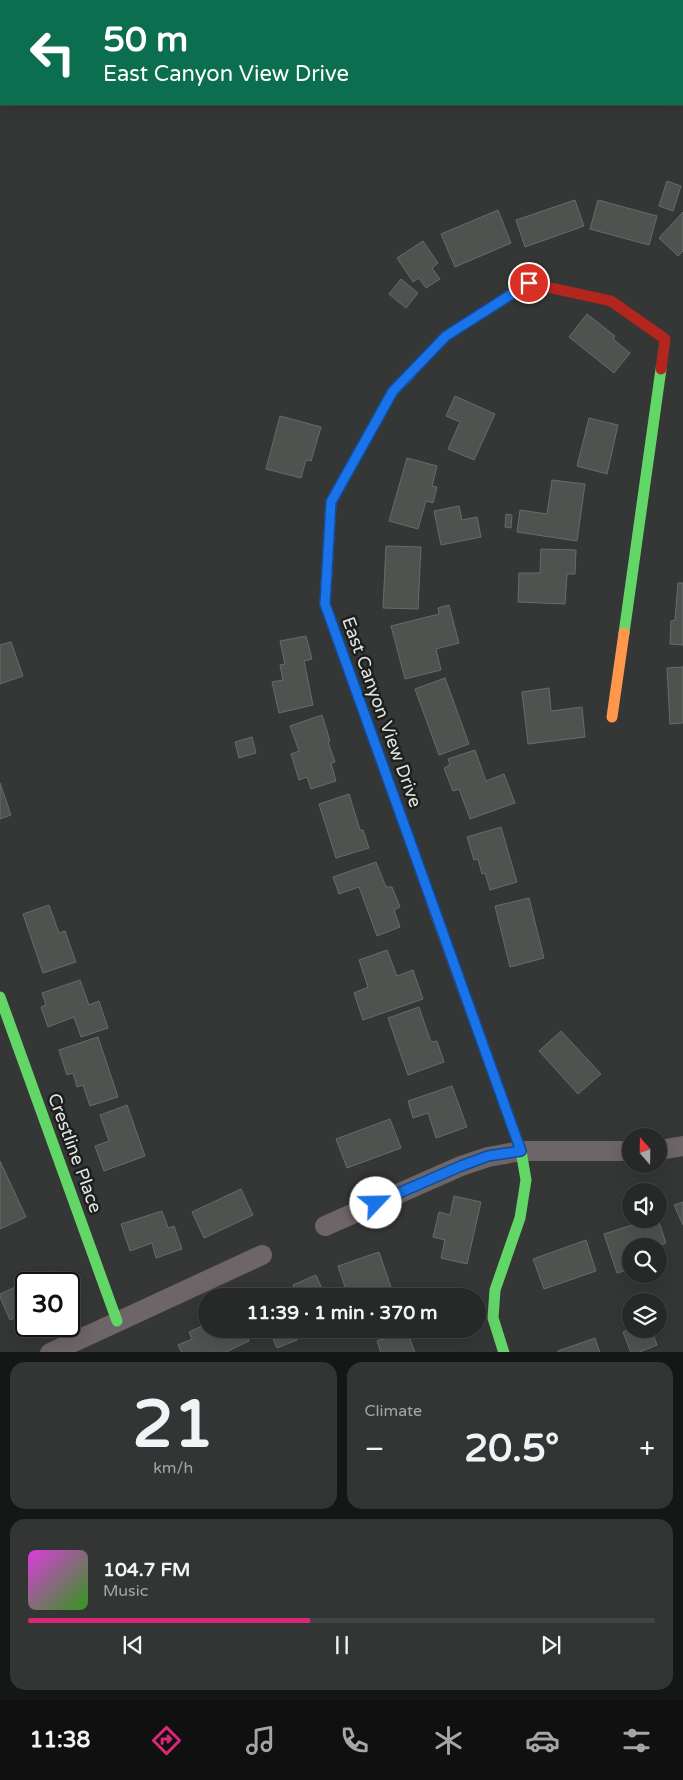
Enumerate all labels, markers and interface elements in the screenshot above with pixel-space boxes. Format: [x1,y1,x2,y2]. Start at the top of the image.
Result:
text: 50 m [103,19,188,61]
icon: left [20,20,85,85]
text: East Canyon View Drive [103,61,349,87]
pin [508,262,550,304]
icon: arrive [515,269,543,297]
street label: East Canyon View Drive [337,614,427,810]
street label: Crestline Place [43,1090,107,1216]
north arrow [622,1128,668,1172]
map controls [622,1128,667,1338]
position arrow [349,1176,401,1228]
button: sound [622,1183,667,1228]
button: search [622,1238,667,1283]
speed limit sign: 30 [15,1272,80,1337]
button: layers [622,1293,667,1338]
text: 11:39 · 1 min · 370 m [246,1302,438,1324]
text: 21 [132,1386,214,1465]
text: Climate [365,1401,422,1421]
text: 20.5° [464,1426,559,1472]
text: − [365,1432,384,1466]
text: + [639,1432,655,1466]
text: km/h [153,1458,193,1478]
text: 104.7 FM [103,1559,190,1581]
text: Music [103,1581,148,1601]
icon: previous [119,1631,147,1659]
icon: pause [328,1631,356,1659]
icon: next [537,1631,565,1659]
icon: directions [149,1723,184,1758]
icon: music [243,1723,278,1758]
icon: phone [337,1723,372,1758]
icon: climate [431,1723,466,1758]
icon: car [525,1723,560,1758]
icon: filters [619,1723,654,1758]
text: 11:38 [29,1727,90,1753]

